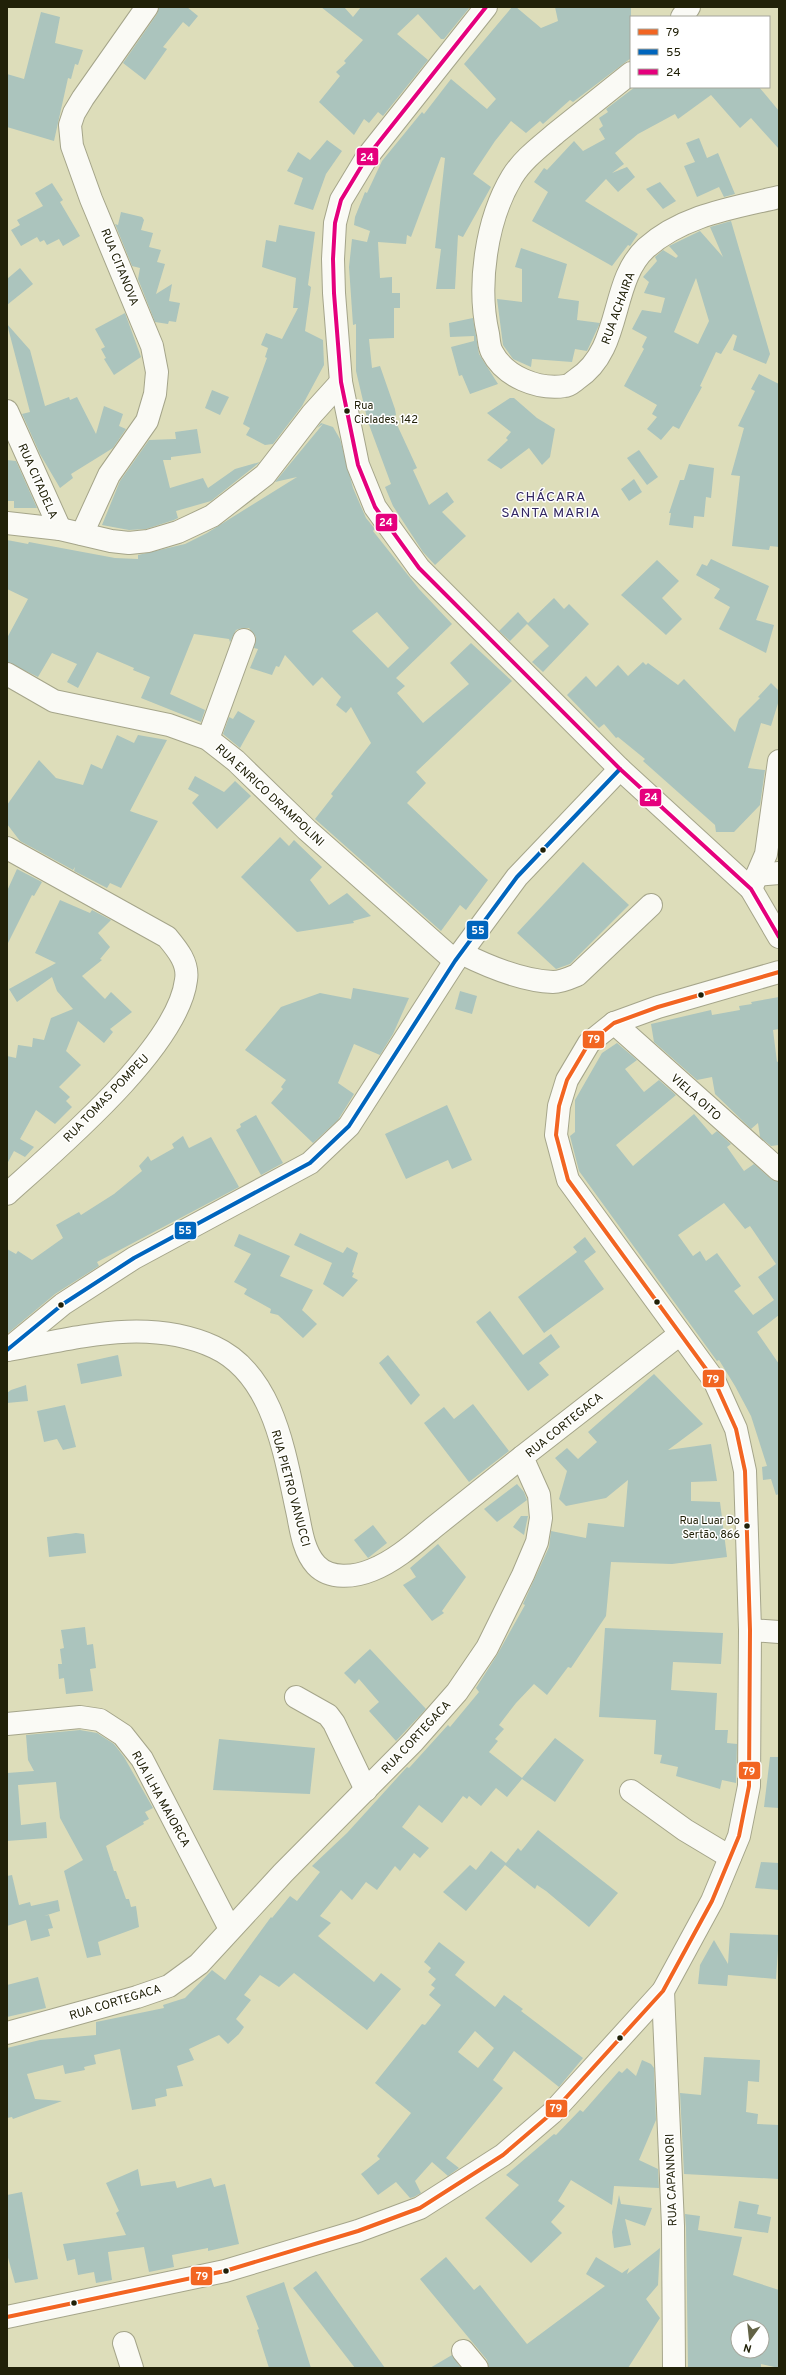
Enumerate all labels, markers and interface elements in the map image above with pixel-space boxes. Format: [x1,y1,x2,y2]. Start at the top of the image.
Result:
legend [630,16,770,88]
text: 79 [666,25,679,41]
text: 55 [666,45,681,61]
text: 24 [666,65,681,81]
line badge: 24 [356,147,379,166]
text: 24 [360,151,374,165]
street label: RUA CITANOVA [96,226,142,308]
street label: RUA ACHAIRA [598,270,639,347]
place label: Rua Ciclades, 142 [354,399,418,427]
marker: Rua Ciclades, 142 [342,406,352,416]
street label: RUA CITADELA [13,441,61,522]
district label: CHÁCARA SANTA MARIA [501,488,601,522]
line badge: 24 [375,513,398,532]
text: 24 [379,516,393,530]
street label: RUA ENRICO DRAMPOLINI [211,741,327,851]
line badge: 24 [639,788,662,807]
text: 24 [644,791,658,805]
unlabelled marker [538,845,548,855]
line badge: 55 [466,920,489,940]
text: 55 [471,924,485,938]
unlabelled marker [696,990,706,1000]
line badge: 79 [582,1030,605,1049]
text: 79 [588,1033,601,1047]
street label: RUA TOMAS POMPEU [60,1051,153,1146]
street label: VIELA OITO [667,1071,724,1125]
line badge: 55 [174,1221,197,1240]
text: 55 [178,1224,192,1238]
unlabelled marker [652,1297,662,1307]
unlabelled marker [56,1300,66,1310]
line badge: 79 [702,1369,725,1388]
text: 79 [707,1373,720,1387]
street label: RUA CORTEGACA [523,1390,607,1462]
street label: RUA PIETRO VANUCCI [267,1428,313,1548]
place label: Rua Luar Do Sertão, 866 [679,1514,740,1542]
marker: Rua Luar Do Sertão, 866 [742,1521,752,1531]
street label: RUA CORTEGACA [378,1697,455,1778]
street label: RUA ILHA MAIORCA [127,1748,193,1850]
line badge: 79 [738,1761,761,1780]
text: 79 [743,1765,756,1779]
street label: RUA CORTEGACA [67,1981,163,2025]
unlabelled marker [615,2033,625,2043]
line badge: 79 [545,2099,568,2118]
text: 79 [550,2102,563,2116]
street label: RUA CAPANNORI [662,2133,682,2227]
line badge: 79 [190,2266,213,2286]
unlabelled marker [221,2266,231,2276]
text: 79 [196,2270,209,2284]
unlabelled marker [69,2298,79,2308]
north arrow [730,2319,770,2359]
text: N [742,2340,753,2355]

